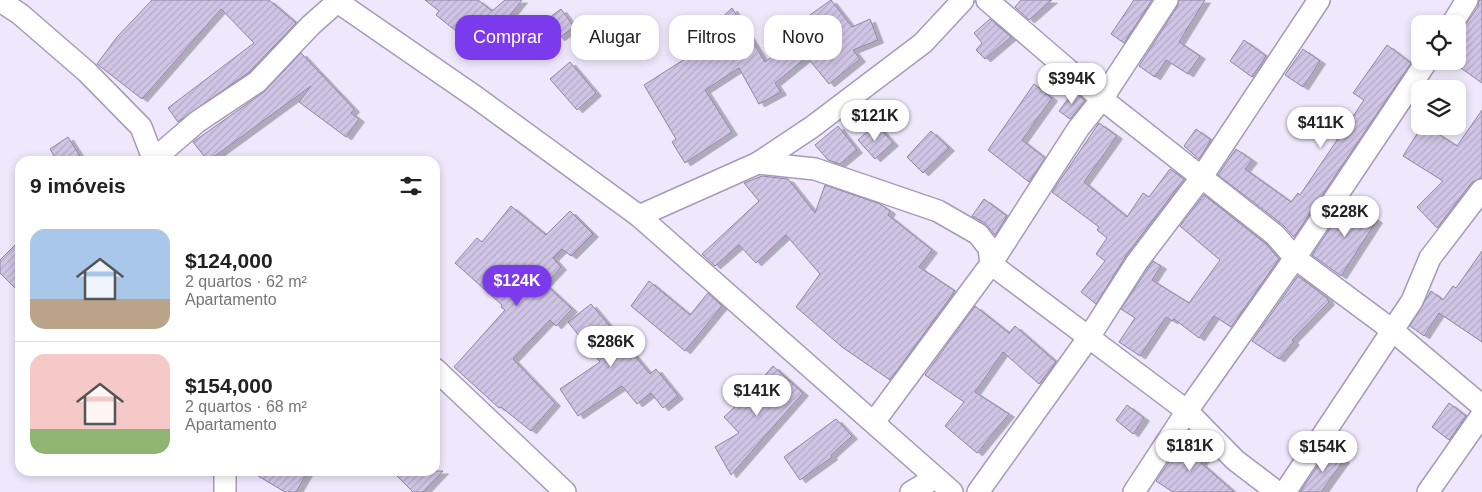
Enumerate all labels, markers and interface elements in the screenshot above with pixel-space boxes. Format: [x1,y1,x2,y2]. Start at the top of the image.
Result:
chip: Comprar [455,15,561,60]
chip: Alugar [571,15,659,60]
chip: Filtros [669,15,754,60]
chip: Novo [764,15,842,60]
map controls [1411,15,1466,135]
button: locate [1411,15,1466,70]
pin: $394K [1037,62,1107,105]
text: $394K [1048,70,1096,87]
button: layers [1411,80,1466,135]
pin: $121K [840,100,910,142]
pin: $411K [1286,106,1356,149]
text: $121K [851,107,899,124]
text: $411K [1298,114,1344,131]
icon: filters [397,172,425,200]
text: 9 imóveis [30,174,126,197]
pin: $228K [1310,196,1380,238]
text: $228K [1321,203,1369,220]
icon: home [70,249,130,309]
text: $124,000 [185,249,273,272]
pin: $124K [482,264,552,307]
text: $124K [493,272,541,289]
text: 2 quartos · 62 m² [185,273,307,290]
text: Apartamento [185,291,277,308]
pin: $286K [576,326,646,368]
text: $286K [587,333,635,350]
icon: home [70,374,130,434]
text: $154,000 [185,374,273,397]
pin: $141K [722,374,792,417]
text: $141K [733,382,781,399]
text: 2 quartos · 68 m² [185,398,307,415]
text: Apartamento [185,416,277,433]
pin: $181K [1155,430,1225,472]
pin: $154K [1288,430,1358,473]
text: $181K [1166,437,1214,454]
text: $154K [1299,438,1347,455]

